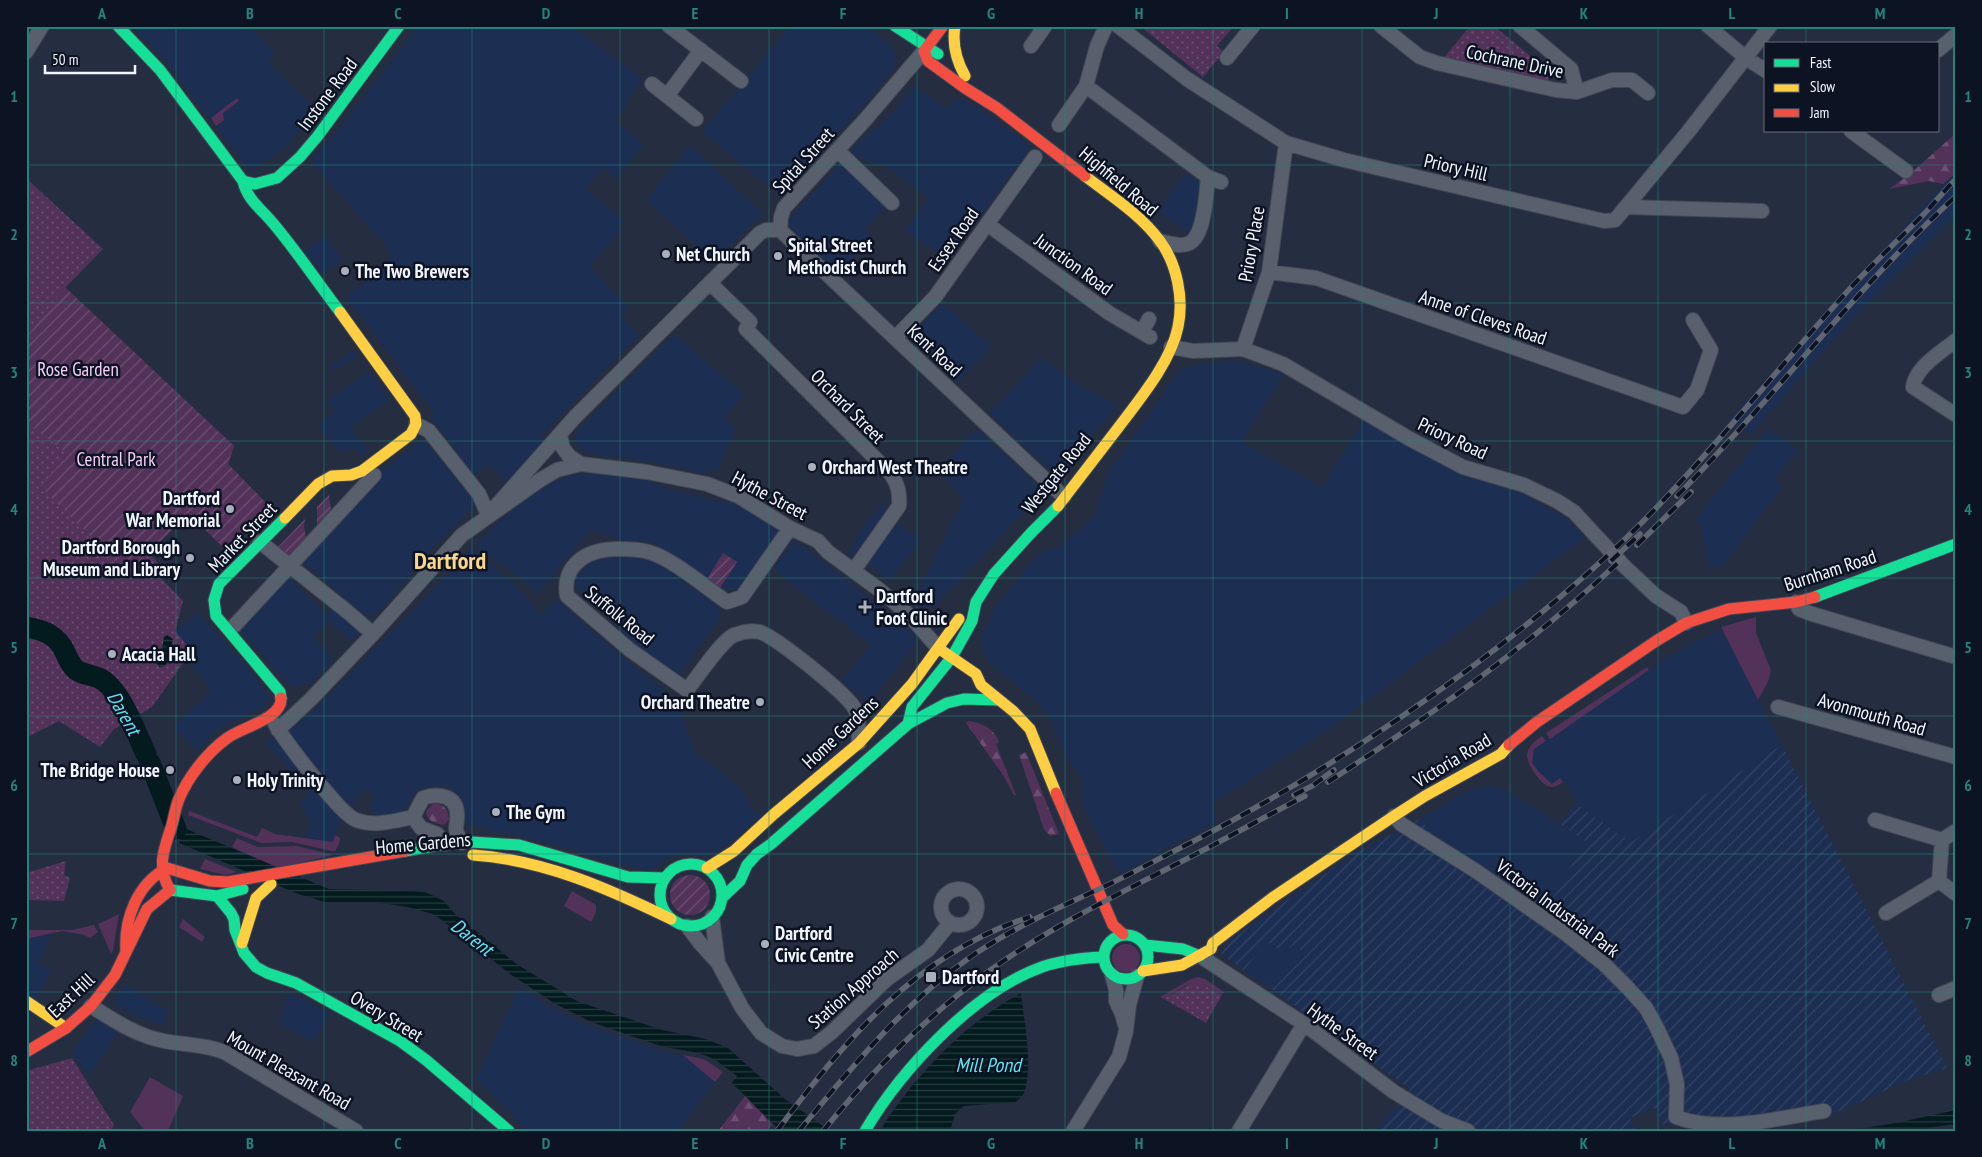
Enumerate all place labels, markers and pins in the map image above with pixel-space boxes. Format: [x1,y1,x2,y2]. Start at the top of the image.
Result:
place label: Spital Street Methodist Church [788,233,906,279]
place label: Net Church [676,242,750,266]
marker: Net Church [660,248,672,260]
marker: Spital Street Methodist Church [772,250,784,262]
place label: The Two Brewers [355,259,469,283]
marker: The Two Brewers [339,265,351,277]
place label: Orchard West Theatre [822,455,968,479]
marker: Orchard West Theatre [806,461,818,473]
place label: Dartford War Memorial [125,486,220,532]
marker: Dartford War Memorial [224,503,236,515]
place label: Dartford Borough Museum and Library [43,535,180,581]
marker: Dartford Borough Museum and Library [184,552,196,564]
place label: Dartford Foot Clinic [876,584,947,630]
marker: Dartford Foot Clinic [858,600,872,614]
place label: Acacia Hall [121,642,196,666]
marker: Acacia Hall [106,648,118,660]
place label: Orchard Theatre [641,690,750,714]
marker: Orchard Theatre [754,696,766,708]
place label: The Bridge House [41,758,160,782]
marker: The Bridge House [164,764,176,776]
place label: Holy Trinity [247,768,324,792]
marker: Holy Trinity [231,774,243,786]
place label: The Gym [506,800,565,824]
marker: The Gym [490,806,502,818]
place label: Dartford Civic Centre [775,921,854,967]
marker: Dartford Civic Centre [759,938,771,950]
place label: Dartford [942,965,999,989]
marker: Dartford [924,970,938,984]

